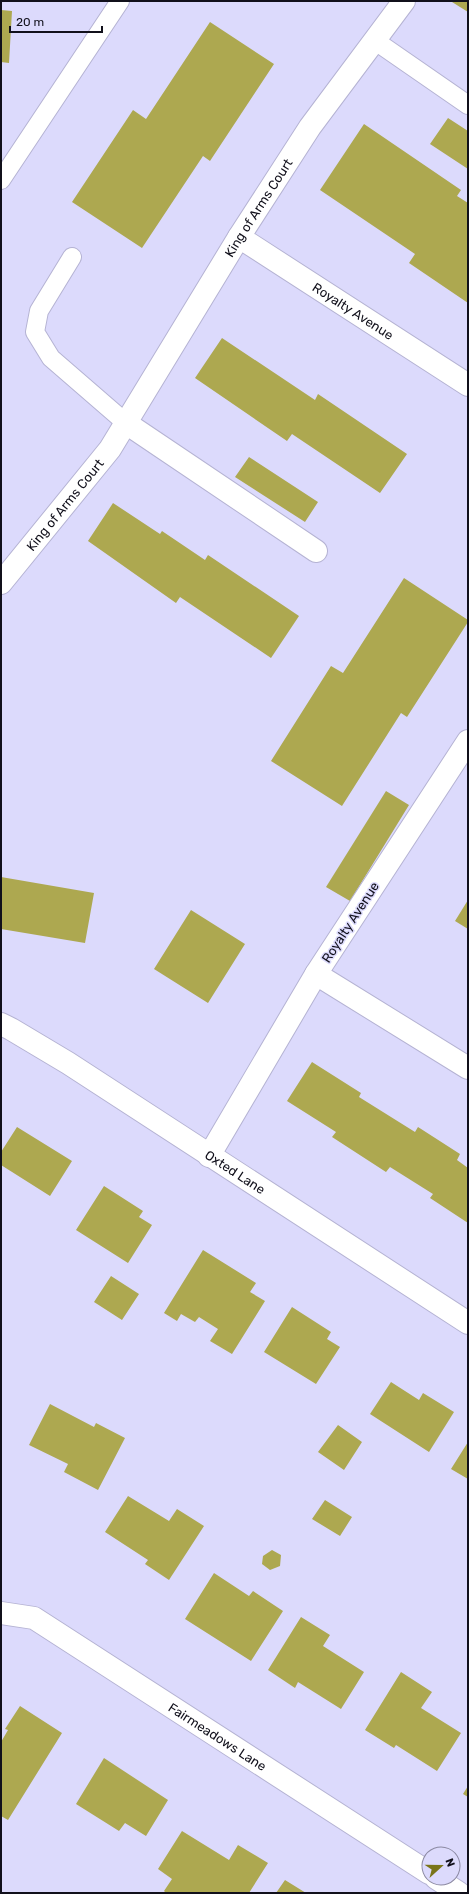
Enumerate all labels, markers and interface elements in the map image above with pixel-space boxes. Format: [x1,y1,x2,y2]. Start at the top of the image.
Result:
scale bar [10,8,102,34]
text: 20 m [16,15,44,29]
street label: King of Arms Court [222,156,296,260]
street label: Royalty Avenue [310,280,396,343]
street label: King of Arms Court [23,456,107,554]
street label: Royalty Avenue [319,879,382,965]
street label: Oxted Lane [202,1147,268,1197]
street label: Fairmeadows Lane [166,1700,269,1774]
north arrow [421,1846,461,1886]
text: N [442,1857,457,1869]

